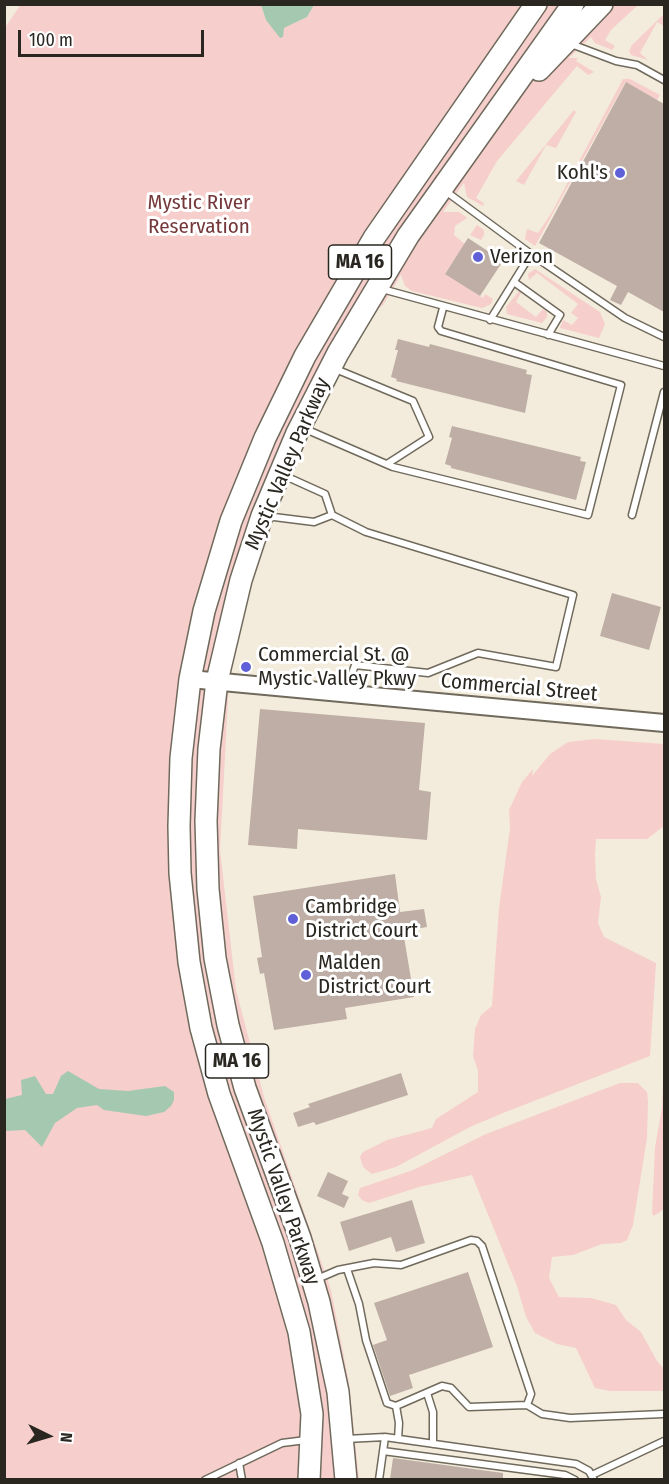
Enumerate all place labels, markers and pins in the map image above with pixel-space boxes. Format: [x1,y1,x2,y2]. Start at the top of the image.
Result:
place label: Kohl's [557,160,608,186]
marker: Kohl's [613,166,627,180]
place label: Verizon [490,244,553,270]
marker: Verizon [471,250,485,264]
place label: Commercial St. @ Mystic Valley Pkwy [258,642,416,692]
marker: Commercial St. @ Mystic Valley Pkwy [239,660,253,674]
place label: Cambridge District Court [305,894,418,944]
marker: Cambridge District Court [286,912,300,926]
place label: Malden District Court [318,950,431,1000]
marker: Malden District Court [299,968,313,982]

